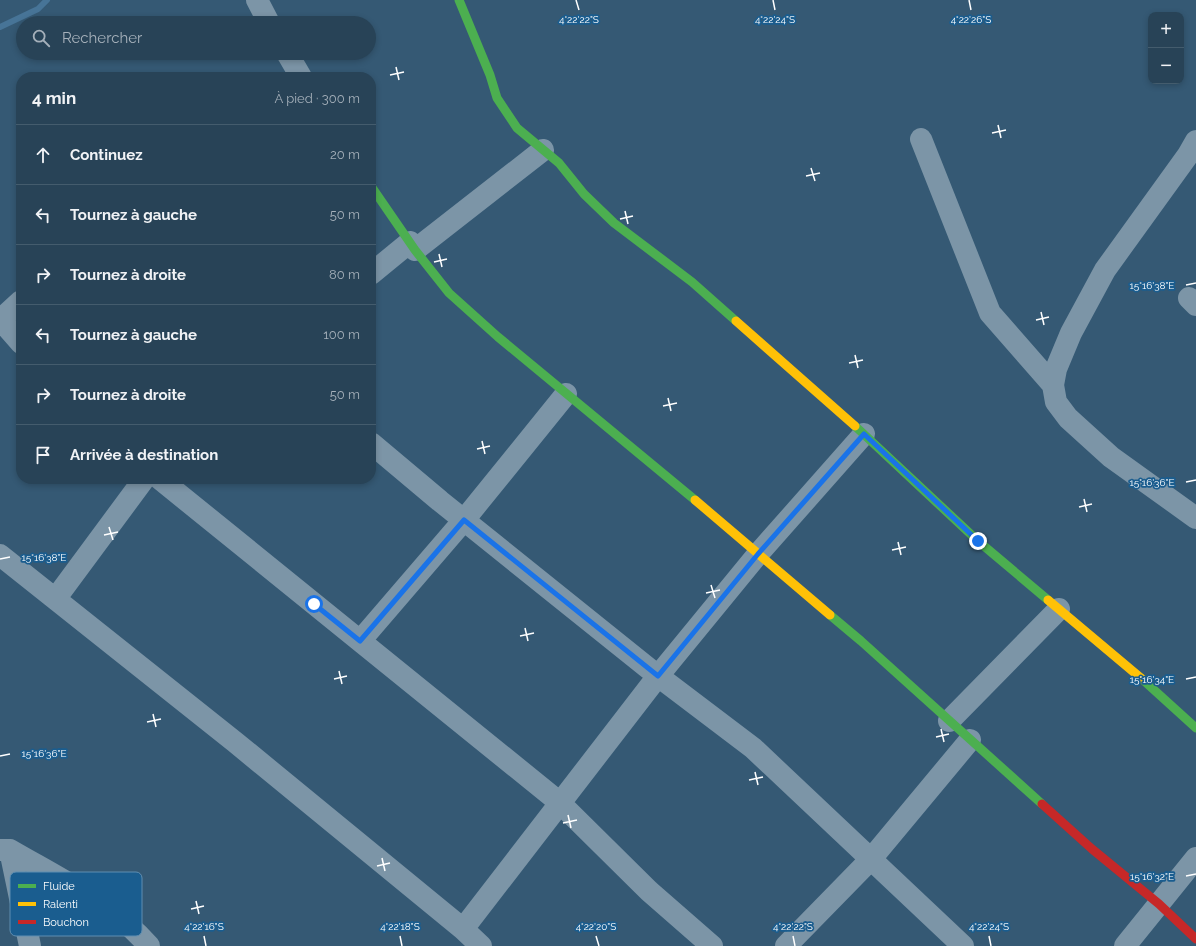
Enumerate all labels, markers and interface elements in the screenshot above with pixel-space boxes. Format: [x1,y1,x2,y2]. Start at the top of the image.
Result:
map controls [1148,12,1184,84]
button: + [1148,12,1184,48]
text: 4°22'22"S [559,14,599,25]
text: 4°22'24"S [755,14,795,25]
text: 4°22'26"S [951,14,991,25]
search box [16,16,376,60]
icon: search [30,27,52,49]
text: Rechercher [62,29,142,47]
button: − [1148,48,1184,84]
text: 4 min [32,88,76,108]
text: À pied · 300 m [275,91,360,106]
icon: ahead [32,144,54,166]
text: Continuez [70,146,143,164]
text: 20 m [330,147,360,162]
icon: left [32,204,54,226]
text: Tournez à gauche [70,206,197,224]
text: 50 m [330,207,360,222]
icon: right [32,264,54,286]
text: Tournez à droite [70,266,186,284]
text: 80 m [329,267,360,282]
text: 15°16'38"E [1130,280,1174,291]
icon: left [32,324,54,346]
text: Tournez à gauche [70,326,197,344]
text: 100 m [323,327,360,342]
icon: right [32,384,54,406]
text: Tournez à droite [70,386,186,404]
text: 50 m [330,387,360,402]
icon: arrive [32,444,54,466]
text: Arrivée à destination [70,446,218,464]
text: 15°16'36"E [1130,477,1174,488]
route end [969,532,987,550]
text: 15°16'38"E [22,552,66,563]
route start [305,595,323,613]
text: 15°16'34"E [1130,674,1174,685]
text: 15°16'36"E [22,748,66,759]
text: 15°16'32"E [1130,871,1174,882]
legend [10,872,142,936]
text: Fluide [43,880,75,893]
text: Ralenti [43,898,78,911]
text: Bouchon [43,916,89,929]
text: 4°22'16"S [184,921,224,932]
text: 4°22'18"S [380,921,420,932]
text: 4°22'20"S [576,921,616,932]
text: 4°22'22"S [773,921,813,932]
text: 4°22'24"S [969,921,1009,932]

